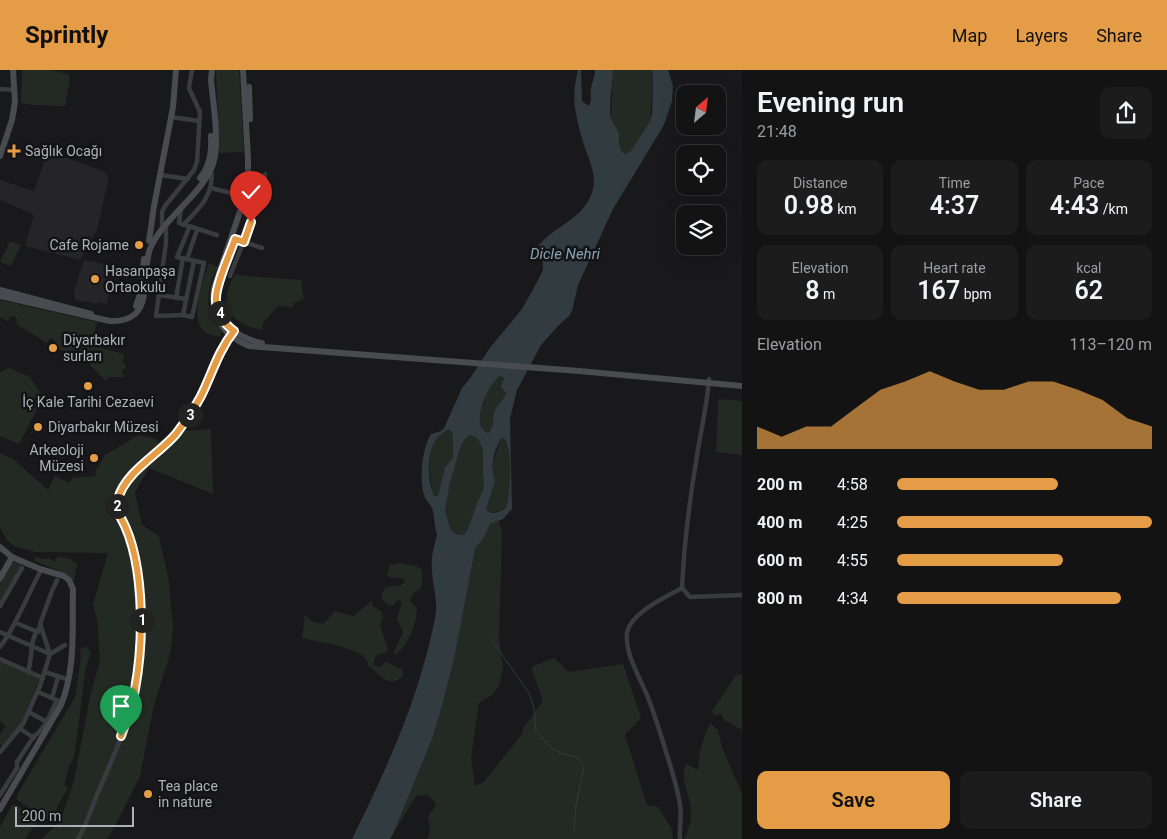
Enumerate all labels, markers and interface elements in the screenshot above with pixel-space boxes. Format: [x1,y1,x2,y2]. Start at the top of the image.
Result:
text: Sprintly [25,21,108,49]
text: Map [952,25,987,46]
text: Layers [1015,25,1068,46]
text: Share [1096,25,1142,46]
north arrow [676,85,726,135]
map controls [676,85,726,255]
text: Evening run [757,86,904,119]
button: share [1100,87,1152,139]
text: 21:48 [757,122,797,141]
place label: Sağlık Ocağı [25,143,102,159]
marker: Sağlık Ocağı [7,144,21,158]
button: locate [676,145,726,195]
pin [230,171,272,222]
text: Distance [793,175,847,191]
text: Time [939,175,970,191]
text: Pace [1073,175,1104,191]
icon: check [237,178,265,206]
text: 0.98 [784,191,834,220]
text: 4:37 [930,191,979,220]
text: 4:43 [1050,191,1099,220]
text: km [834,201,857,217]
text: /km [1099,201,1128,217]
button: layers [676,205,726,255]
place label: Cafe Rojame [49,237,129,253]
marker: Cafe Rojame [133,239,145,251]
water label: Dicle Nehri [530,245,601,263]
text: Elevation [792,260,849,276]
text: Heart rate [923,260,986,276]
text: kcal [1076,260,1101,276]
place label: Hasanpaşa Ortaokulu [105,263,176,295]
marker: Hasanpaşa Ortaokulu [89,273,101,285]
text: 8 [805,276,819,305]
text: 167 [917,276,960,305]
text: 62 [1075,276,1103,305]
text: m [819,286,835,302]
text: bpm [960,286,992,302]
pin: 4 [208,300,232,326]
text: 4 [216,305,225,321]
place label: Diyarbakır surları [63,332,126,364]
text: Elevation [757,335,822,354]
text: 113–120 m [1070,335,1152,354]
marker: Diyarbakır surları [47,342,59,354]
marker: İç Kale Tarihi Cezaevi [82,380,94,392]
place label: İç Kale Tarihi Cezaevi [22,394,154,410]
pin: 3 [178,402,202,428]
text: 3 [186,407,195,423]
place label: Diyarbakır Müzesi [48,419,159,435]
marker: Diyarbakır Müzesi [32,421,44,433]
place label: Arkeoloji Müzesi [30,442,84,474]
marker: Arkeoloji Müzesi [88,452,100,464]
text: 200 m [757,475,802,494]
text: 4:58 [837,475,868,494]
pin: 2 [104,494,130,518]
text: 2 [113,498,122,514]
text: 400 m [757,513,802,532]
text: 4:25 [837,513,868,532]
text: 600 m [757,551,802,570]
text: 4:55 [837,551,868,570]
text: 800 m [757,589,802,608]
text: 4:34 [837,589,868,608]
pin: 1 [130,608,154,632]
text: 1 [138,612,147,628]
pin [100,685,142,736]
icon: arrive [107,692,135,720]
button: Save [757,771,950,829]
button: Share [960,771,1152,829]
place label: Tea place in nature [158,778,218,810]
marker: Tea place in nature [142,788,154,800]
scale bar [15,804,134,827]
text: 200 m [22,808,61,824]

